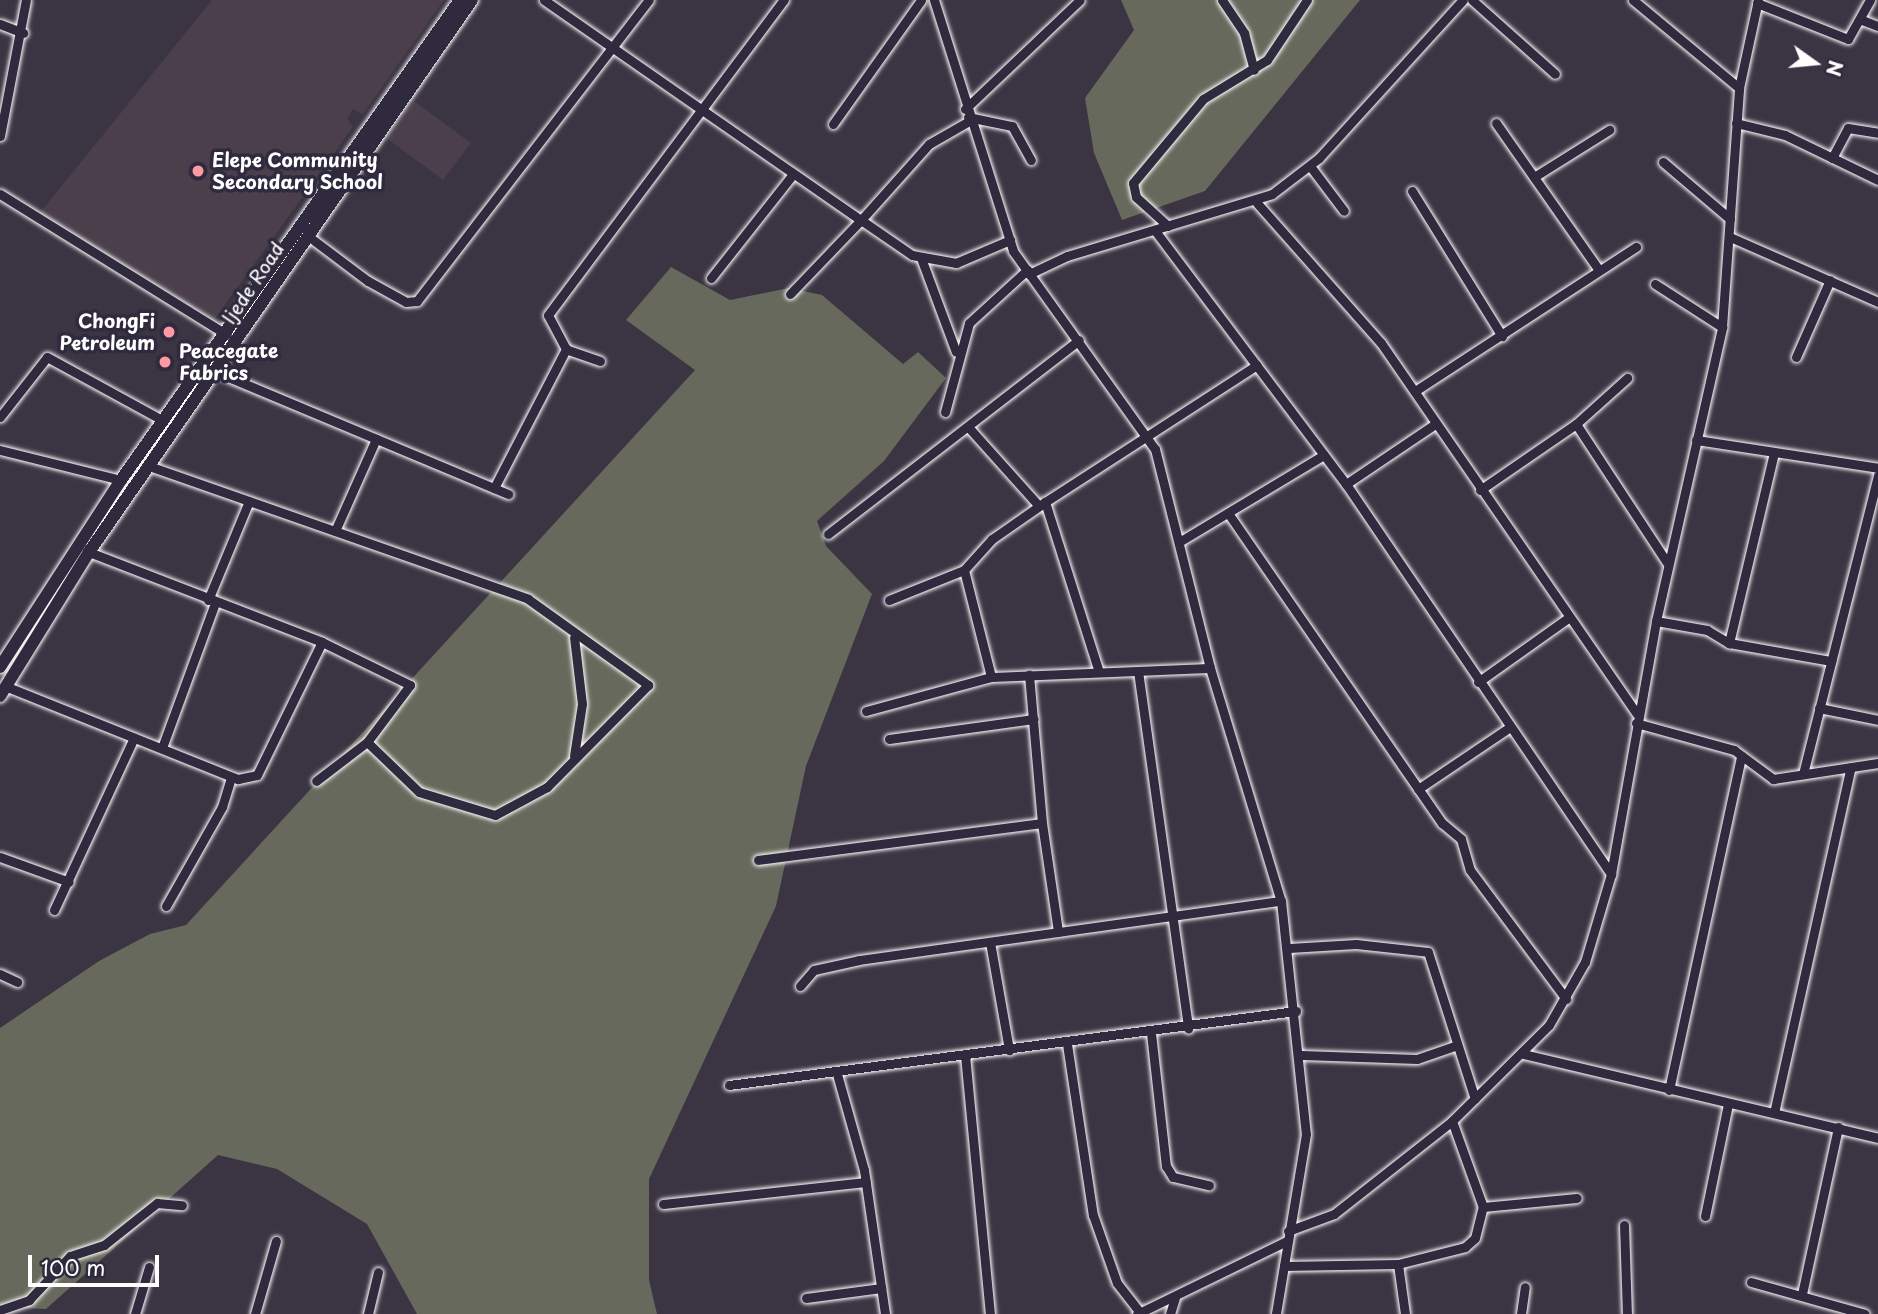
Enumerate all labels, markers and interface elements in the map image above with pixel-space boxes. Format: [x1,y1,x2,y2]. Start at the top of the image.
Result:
north arrow [1780,28,1850,98]
text: N [1820,58,1851,79]
place label: Elepe Community Secondary School [212,149,383,193]
marker: Elepe Community Secondary School [190,163,206,179]
street label: Ijede Road [217,238,289,328]
place label: ChongFi Petroleum [60,310,155,354]
marker: ChongFi Petroleum [161,324,177,340]
place label: Peacegate Fabrics [179,340,278,384]
marker: Peacegate Fabrics [157,354,173,370]
scale bar [32,1240,163,1284]
text: 100 m [41,1251,105,1283]

